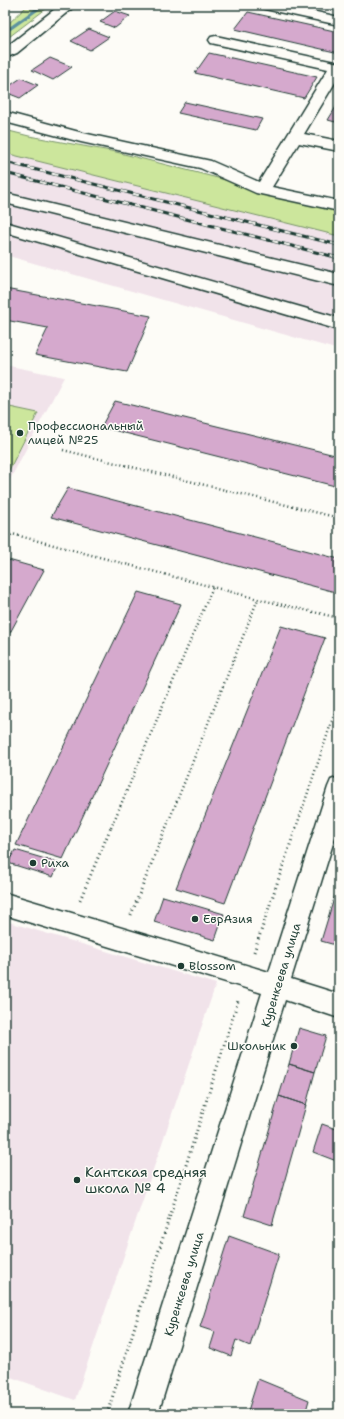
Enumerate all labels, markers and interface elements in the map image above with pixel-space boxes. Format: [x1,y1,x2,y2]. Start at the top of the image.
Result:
place label: Профессиональный лицей №25 [28,418,144,448]
marker: Профессиональный лицей №25 [15,428,25,438]
place label: Риха [41,855,70,871]
marker: Риха [28,858,38,868]
place label: ЕврАзия [203,911,252,927]
marker: ЕврАзия [190,914,200,924]
street label: Куренкеева улица [258,920,305,1029]
place label: Blossom [189,958,236,974]
marker: Blossom [176,961,186,971]
place label: Школьник [227,1038,287,1054]
marker: Школьник [289,1041,299,1051]
place label: Кантская средняя школа № 4 [85,1163,207,1197]
marker: Кантская средняя школа № 4 [72,1175,82,1185]
street label: Куренкеева улица [161,1229,208,1338]

